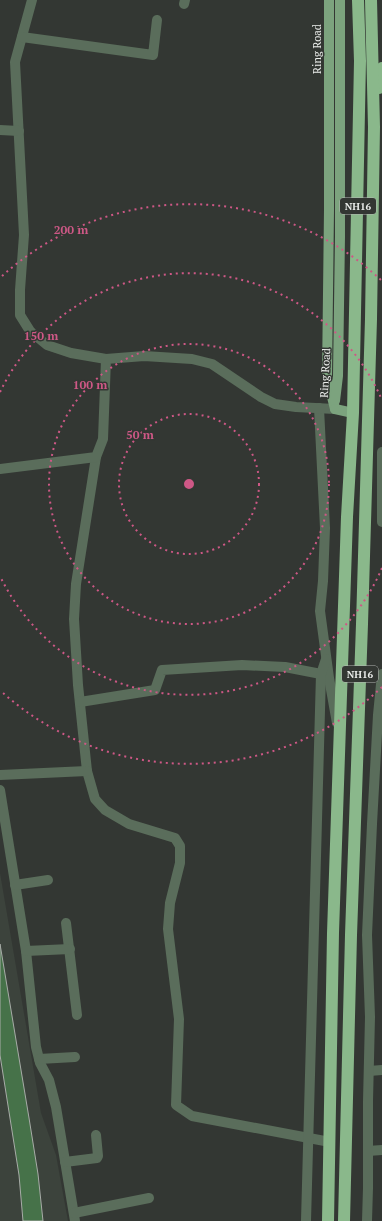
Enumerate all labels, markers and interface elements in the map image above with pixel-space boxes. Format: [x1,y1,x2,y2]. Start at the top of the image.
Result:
street label: Ring Road [310,24,324,74]
road number: NH16 [340,198,376,214]
text: 200 m [54,222,88,237]
text: 150 m [24,328,58,343]
street label: Ring Road [317,348,333,398]
text: 100 m [73,377,107,392]
text: 50 m [126,427,154,442]
centre of rings [182,477,196,491]
road number: NH16 [342,666,378,682]

